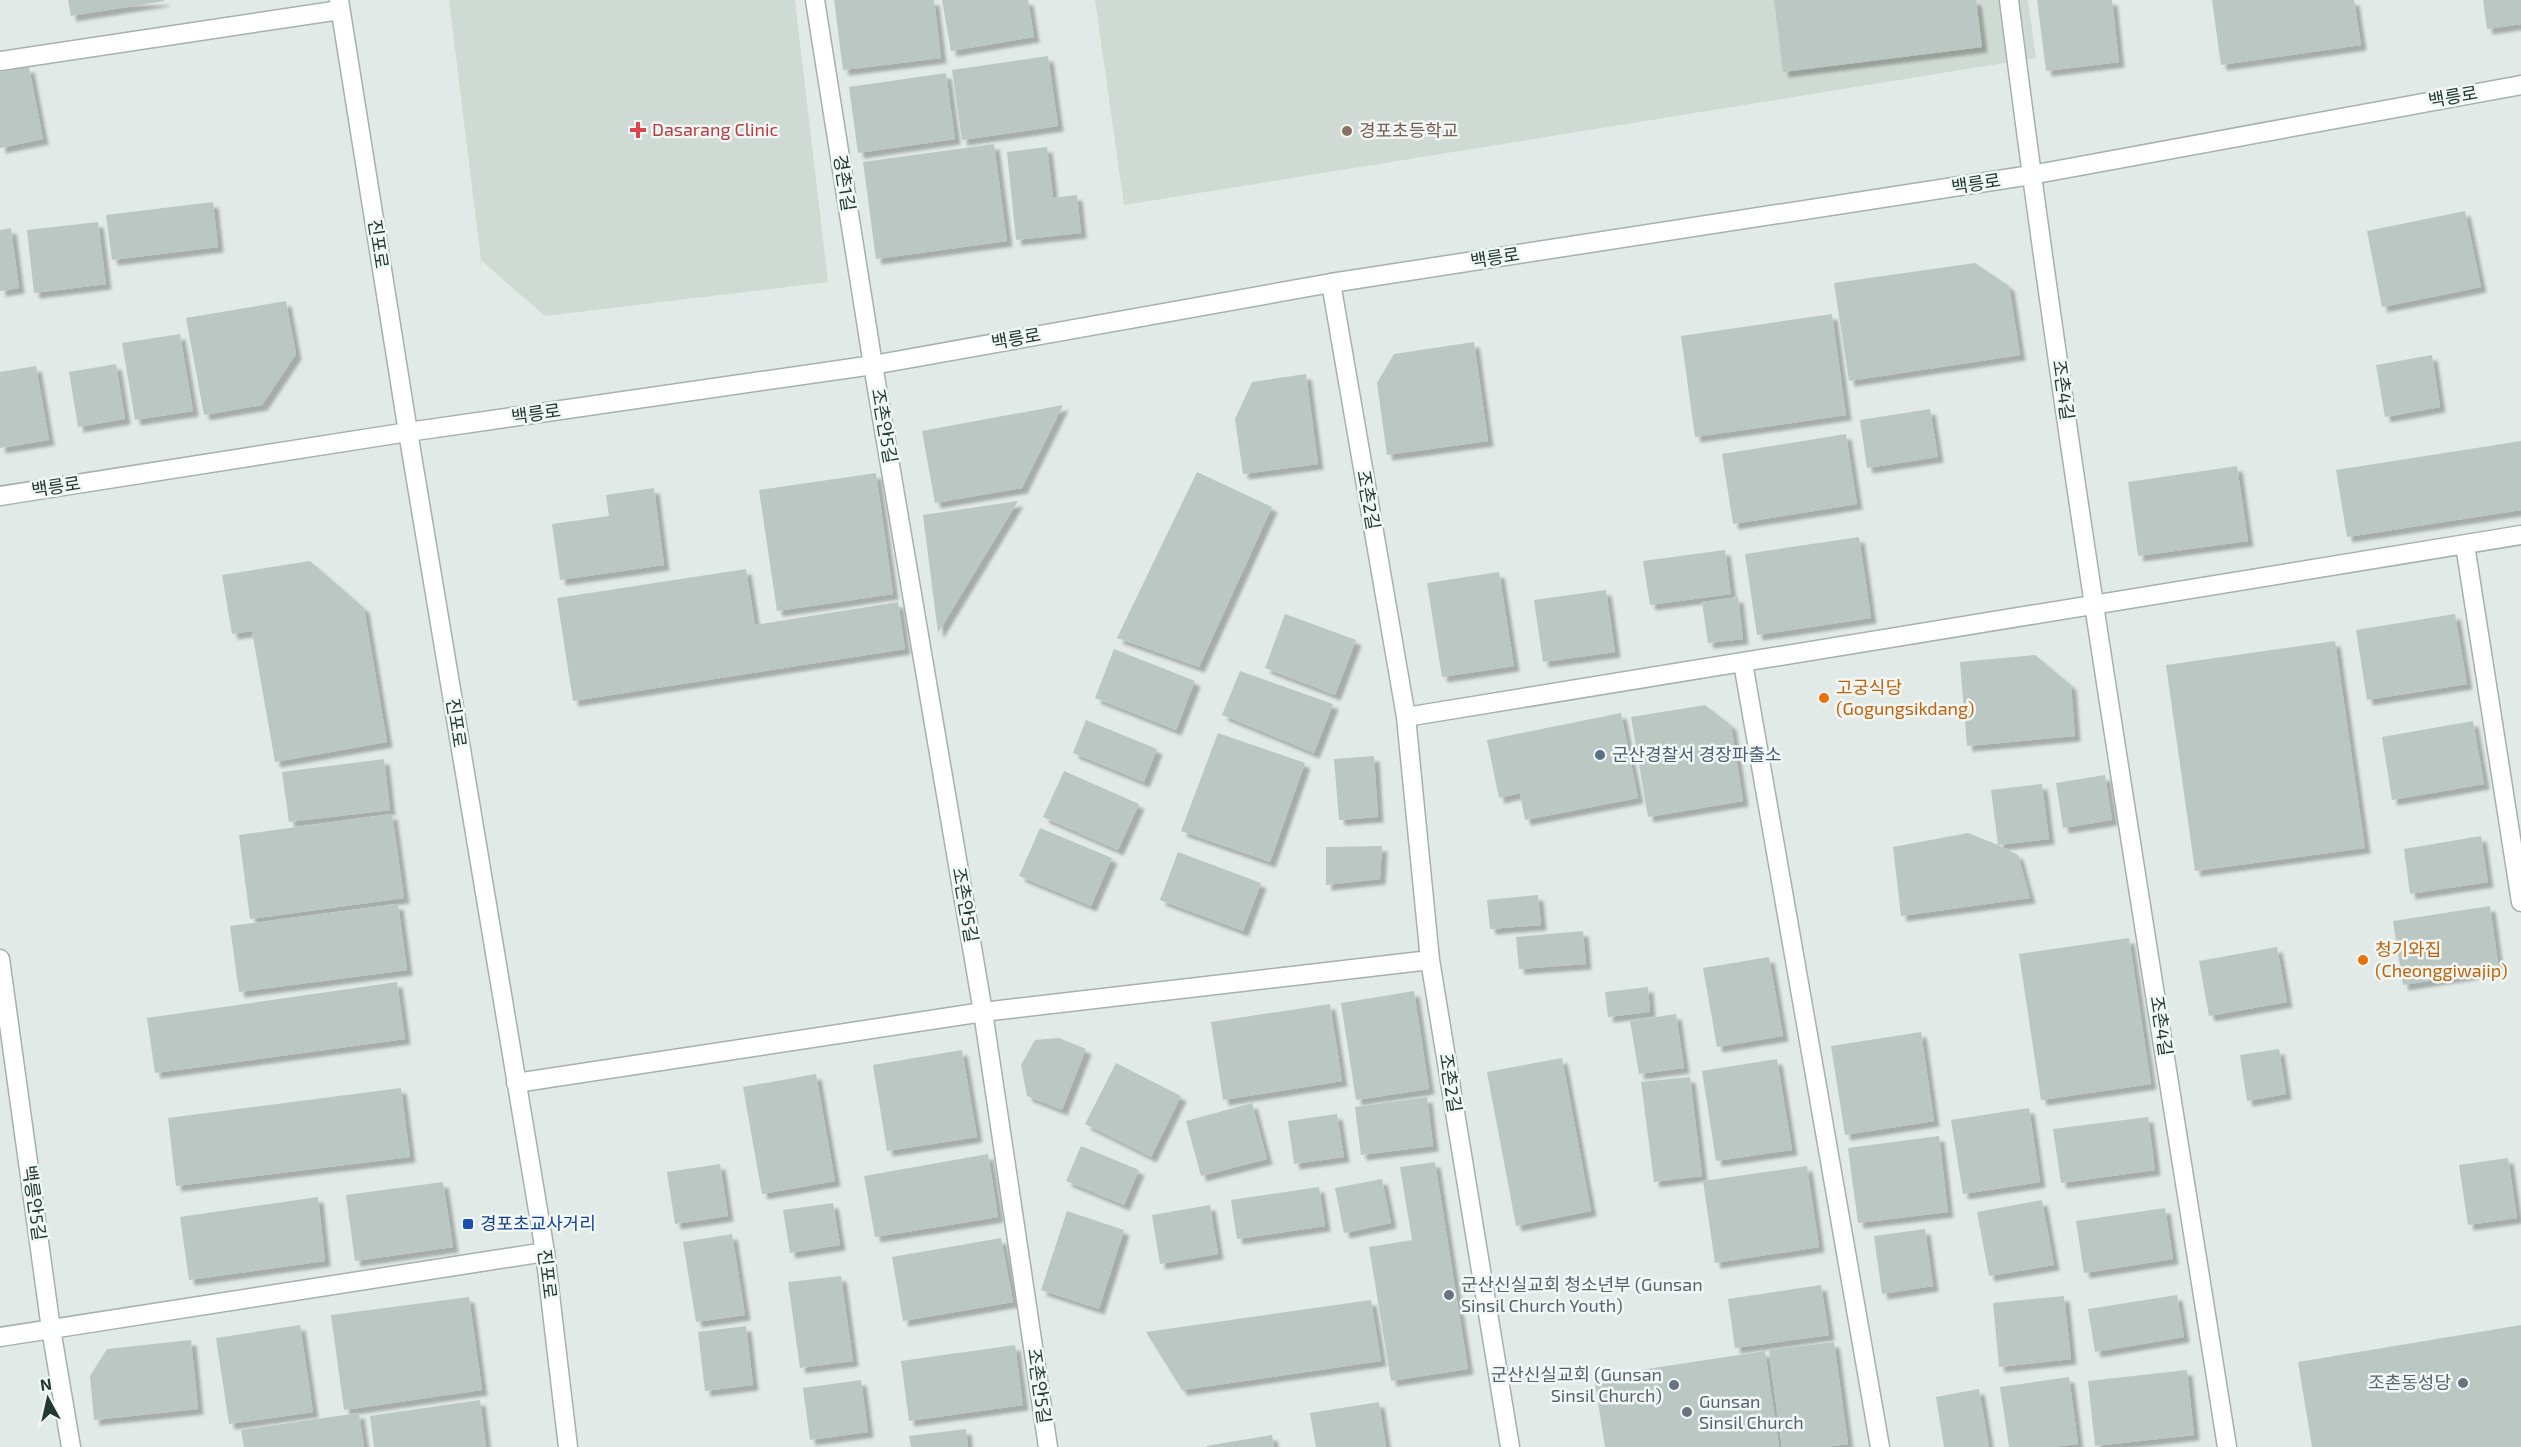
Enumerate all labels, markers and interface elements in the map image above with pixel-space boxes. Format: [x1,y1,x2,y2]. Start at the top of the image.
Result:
street label: 백릉로 [2426,81,2479,111]
place label: Dasarang Clinic [652,118,778,140]
place label: 경포초등학교 [1359,119,1458,141]
marker: Dasarang Clinic [629,121,647,139]
marker: 경포초등학교 [1340,124,1354,138]
street label: 경촌1길 [830,153,860,213]
street label: 백릉로 [1950,168,2002,198]
street label: 진포로 [364,218,394,270]
street label: 백릉로 [1469,242,1521,272]
street label: 백릉로 [989,323,1042,353]
street label: 조촌4길 [2049,358,2079,421]
street label: 조촌안5길 [868,387,902,465]
street label: 백릉로 [510,399,562,427]
street label: 조촌2길 [1353,468,1385,531]
street label: 백릉로 [30,471,82,501]
place label: 고궁식당 (Gogungsikdang) [1836,676,1975,719]
marker: 고궁식당 (Gogungsikdang) [1817,691,1831,705]
street label: 진포로 [442,697,472,749]
place label: 군산경찰서 경장파출소 [1612,743,1782,765]
marker: 군산경찰서 경장파출소 [1593,748,1607,762]
street label: 조촌안5길 [949,866,983,944]
place label: 청기와집 (Cheonggiwajip) [2375,938,2508,981]
marker: 청기와집 (Cheonggiwajip) [2356,953,2370,967]
street label: 조촌4길 [2146,994,2178,1058]
street label: 조촌2길 [1435,1052,1467,1114]
street label: 백릉안5길 [19,1164,51,1242]
place label: 경포초교사거리 [480,1212,596,1234]
marker: 경포초교사거리 [461,1217,475,1231]
street label: 진포로 [534,1248,562,1300]
place label: 군산신실교회 청소년부 (Gunsan Sinsil Church Youth) [1461,1273,1703,1316]
marker: 군산신실교회 청소년부 (Gunsan Sinsil Church Youth) [1442,1288,1456,1302]
street label: 조촌안5길 [1024,1347,1056,1425]
place label: 군산신실교회 (Gunsan Sinsil Church) [1491,1363,1662,1406]
north arrow [18,1369,78,1429]
place label: 조촌동성당 [2368,1371,2451,1393]
text: N [39,1373,53,1394]
marker: 조촌동성당 [2456,1376,2470,1390]
marker: 군산신실교회 (Gunsan Sinsil Church) [1667,1378,1681,1392]
place label: Gunsan Sinsil Church [1699,1390,1804,1433]
marker: Gunsan Sinsil Church [1680,1405,1694,1419]

